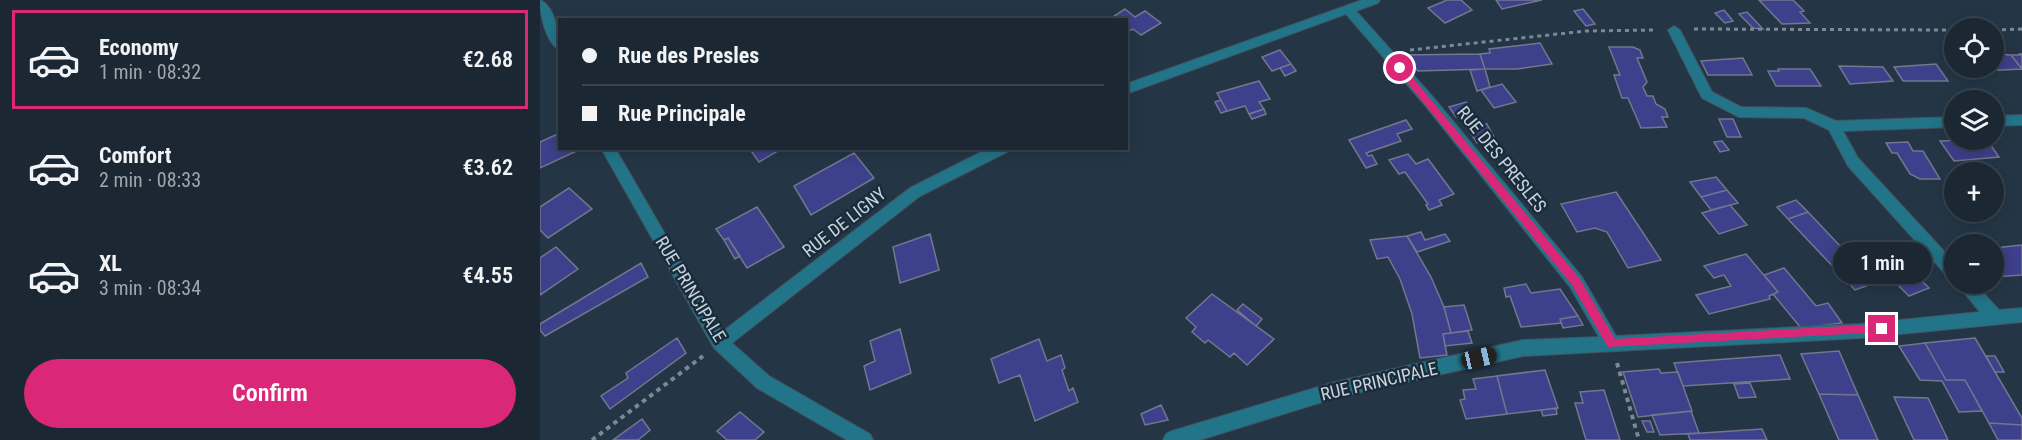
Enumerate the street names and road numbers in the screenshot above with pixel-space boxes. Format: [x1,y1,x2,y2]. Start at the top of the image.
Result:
street label: RUE DES PRESLES [1453,102,1551,216]
street label: RUE DE LIGNY [798,183,890,261]
street label: RUE PRINCIPALE [651,232,731,346]
street label: RUE PRINCIPALE [1319,357,1440,405]

